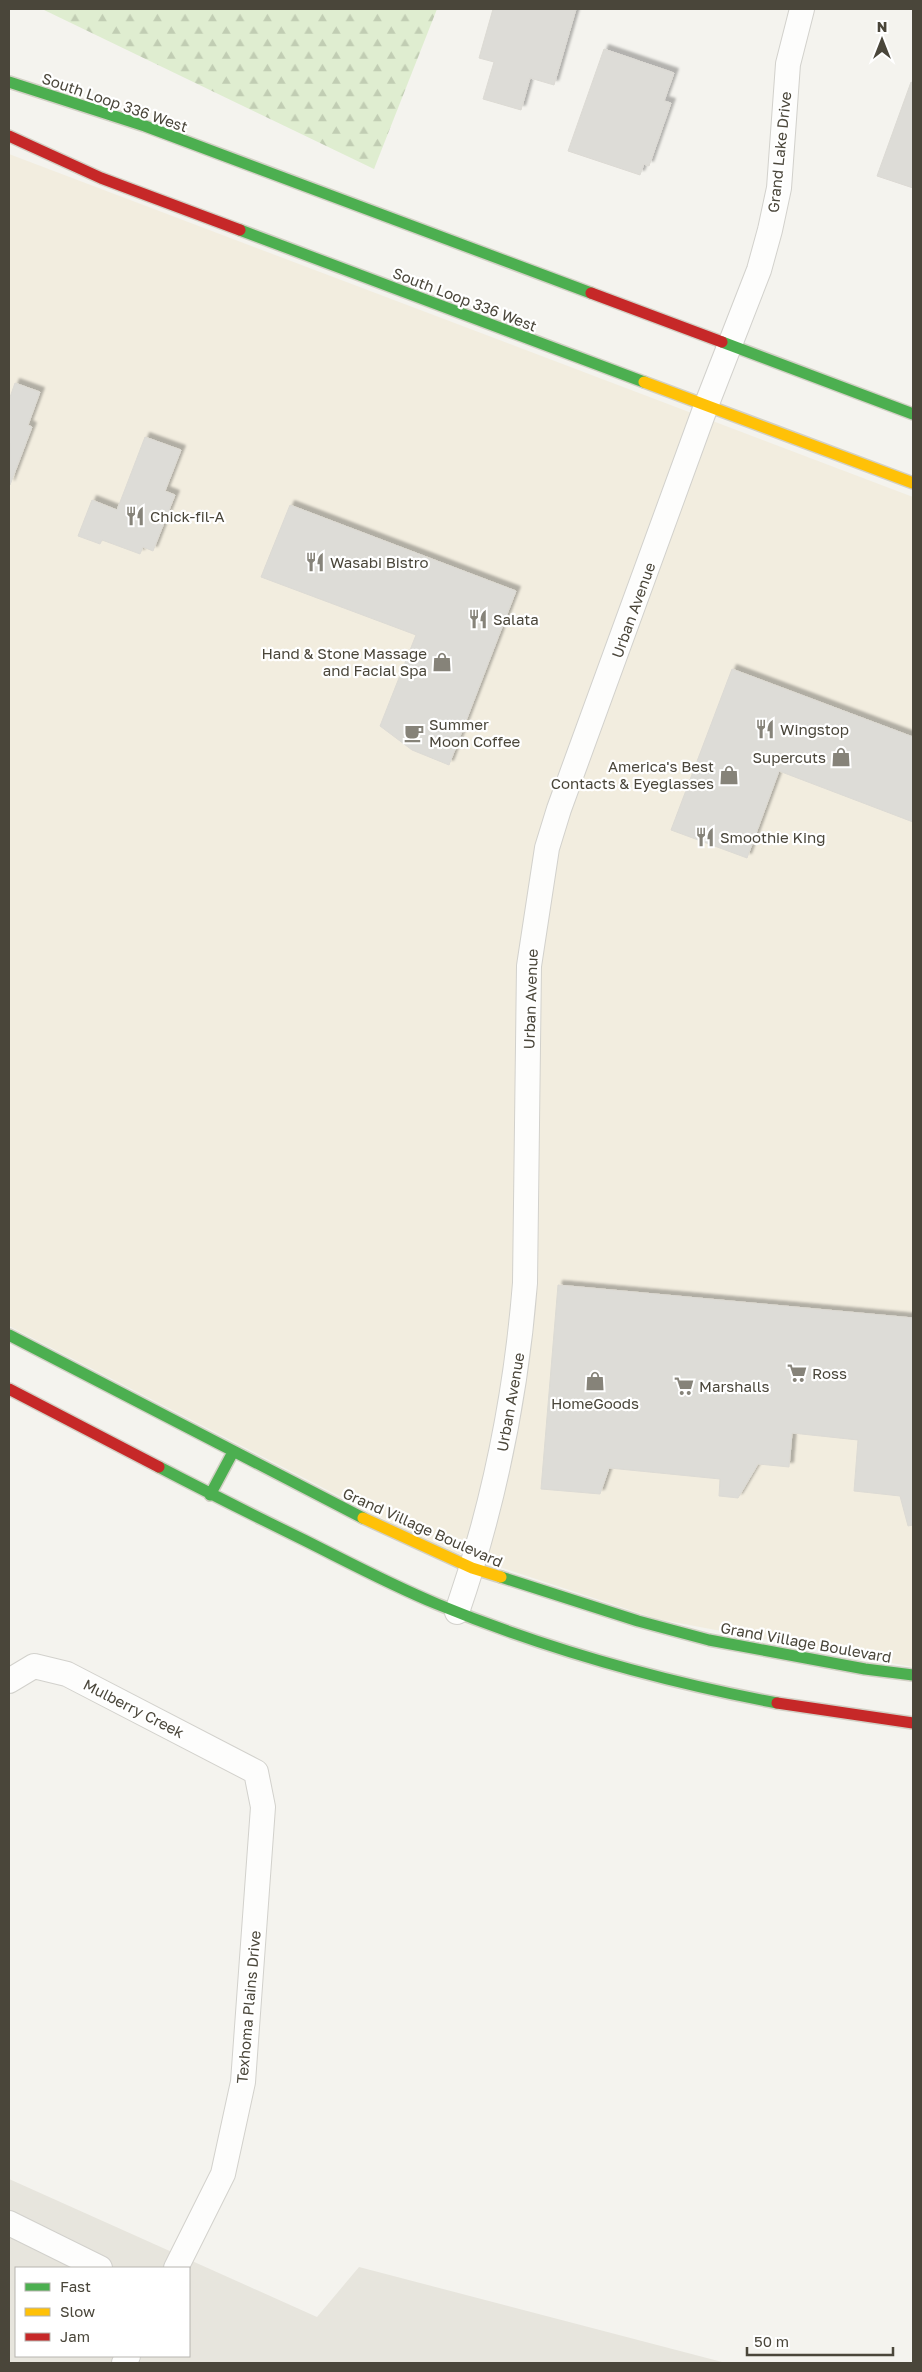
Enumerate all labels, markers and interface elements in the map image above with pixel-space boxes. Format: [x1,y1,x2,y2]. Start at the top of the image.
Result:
north arrow [857,15,907,65]
text: N [877,18,887,35]
street label: South Loop 336 West [40,69,190,135]
street label: Grand Lake Drive [764,90,794,214]
street label: South Loop 336 West [390,263,540,335]
restaurant icon: Chick-fil-A [124,505,146,527]
place label: Chick-fil-A [150,507,225,525]
restaurant icon: Wasabi Bistro [304,551,326,573]
place label: Wasabi Bistro [330,553,428,571]
street label: Urban Avenue [607,559,659,660]
restaurant icon: Salata [467,608,489,630]
place label: Salata [493,610,539,628]
place label: Hand & Stone Massage and Facial Spa [261,644,427,679]
shop icon: Hand & Stone Massage and Facial Spa [431,651,453,673]
place label: Summer Moon Coffee [429,715,521,750]
restaurant icon: Wingstop [754,718,776,740]
place label: Wingstop [780,720,849,738]
cafe icon: Summer Moon Coffee [403,722,425,744]
shop icon: Supercuts [830,746,852,768]
place label: Supercuts [752,748,826,766]
place label: America's Best Contacts & Eyeglasses [551,757,714,792]
shop icon: America's Best Contacts & Eyeglasses [718,764,740,786]
restaurant icon: Smoothie King [694,826,716,848]
place label: Smoothie King [720,828,825,846]
street label: Urban Avenue [519,948,541,1050]
street label: Urban Avenue [492,1351,528,1453]
supermarket icon: Ross [786,1362,808,1384]
place label: Ross [812,1364,847,1382]
shop icon: HomeGoods [584,1370,606,1392]
supermarket icon: Marshalls [673,1375,695,1397]
place label: Marshalls [699,1377,769,1395]
place label: HomeGoods [551,1394,639,1412]
street label: Grand Village Boulevard [340,1484,506,1570]
street label: Grand Village Boulevard [719,1618,893,1666]
street label: Mulberry Creek [81,1675,188,1741]
street label: Texhoma Plains Drive [232,1929,264,2084]
legend [15,2267,190,2357]
text: Fast [60,2277,91,2295]
text: Slow [60,2302,95,2320]
scale bar [747,2324,893,2356]
text: Jam [60,2327,90,2345]
text: 50 m [754,2332,789,2350]

